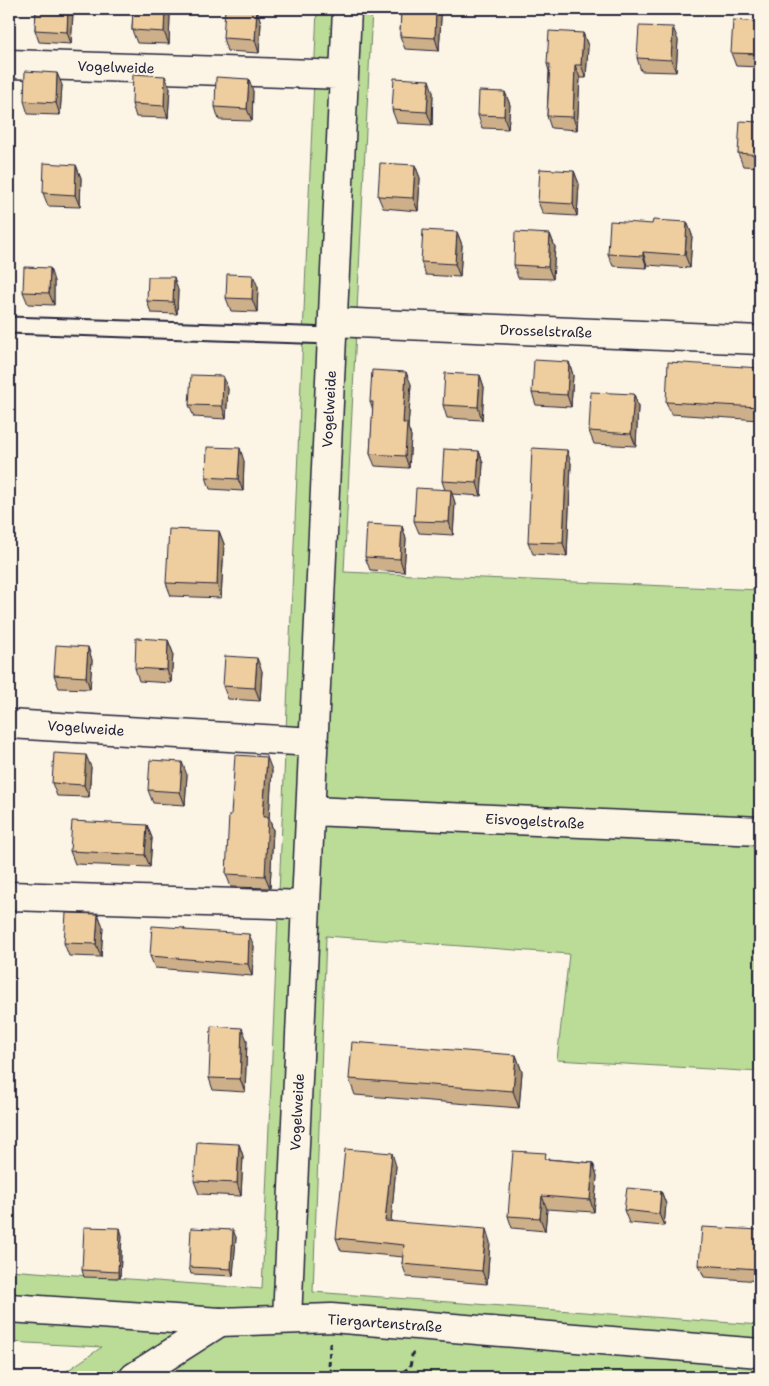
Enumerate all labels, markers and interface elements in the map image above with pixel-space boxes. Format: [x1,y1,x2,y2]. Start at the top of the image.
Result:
street label: Vogelweide [77,57,155,77]
street label: Drosselstraße [499,320,593,342]
street label: Vogelweide [318,370,340,448]
street label: Vogelweide [47,716,125,740]
street label: Eisvogelstraße [485,809,585,833]
street label: Vogelweide [286,1073,308,1151]
street label: Tiergartenstraße [327,1310,443,1336]

